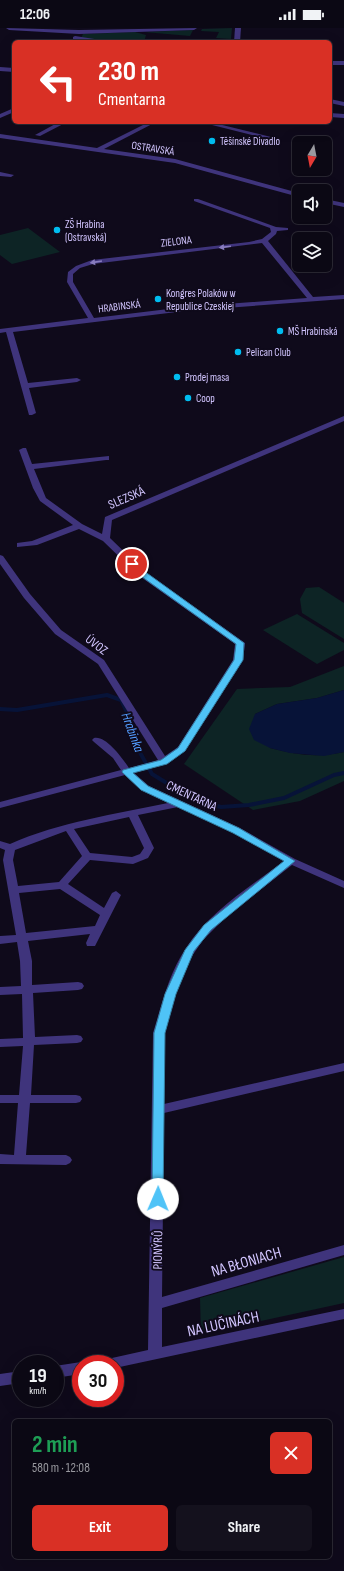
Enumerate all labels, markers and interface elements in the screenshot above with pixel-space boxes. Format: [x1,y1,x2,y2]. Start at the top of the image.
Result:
text: 12:06 [20,5,50,24]
text: 230 m [98,55,159,88]
icon: left [32,56,84,108]
text: Cmentarna [98,89,165,110]
place label: Těšínské Divadlo [220,135,280,148]
marker: Těšínské Divadlo [207,136,217,146]
north arrow [292,136,332,176]
map controls [292,136,332,272]
street label: OSTRAVSKÁ [131,139,176,158]
button: sound [292,184,332,224]
place label: ZŠ Hrabina (Ostravská) [65,217,106,244]
marker: ZŠ Hrabina (Ostravská) [52,225,62,235]
button: layers [292,232,332,272]
street label: ZIELONA [160,233,192,250]
one-way arrow [219,244,231,250]
one-way arrow [90,259,102,265]
place label: Kongres Polaków w Republice Czeskiej [166,287,236,313]
marker: Kongres Polaków w Republice Czeskiej [153,294,163,304]
street label: HRABINSKÁ [97,297,141,316]
place label: MŠ Hrabinská [288,324,338,338]
marker: MŠ Hrabinská [275,326,285,336]
place label: Pelican Club [246,346,291,359]
marker: Pelican Club [233,347,243,357]
place label: Prodej masa [185,371,229,384]
marker: Prodej masa [172,372,182,382]
place label: Coop [196,392,215,405]
marker: Coop [183,393,193,403]
street label: SLEZSKÁ [106,483,147,513]
pin [115,547,149,581]
icon: arrive [121,553,143,575]
street label: ÚVOZ [82,631,111,659]
water label: Hrabinka [118,710,148,755]
street label: CMENTARNA [163,777,220,815]
position arrow [137,1178,179,1220]
street label: PIONÝRŮ [150,1230,166,1270]
street label: NA BŁONIACH [209,1243,284,1282]
street label: NA LUČINÁCH [186,1308,261,1341]
speed limit sign: 30 [72,1355,124,1407]
text: 19 [29,1364,47,1388]
text: km/h [29,1385,47,1397]
text: 2 min [32,1430,78,1459]
button: close [270,1432,312,1474]
text: 580 m · 12:08 [32,1460,90,1476]
button: Exit [32,1505,168,1551]
button: Share [176,1505,312,1551]

